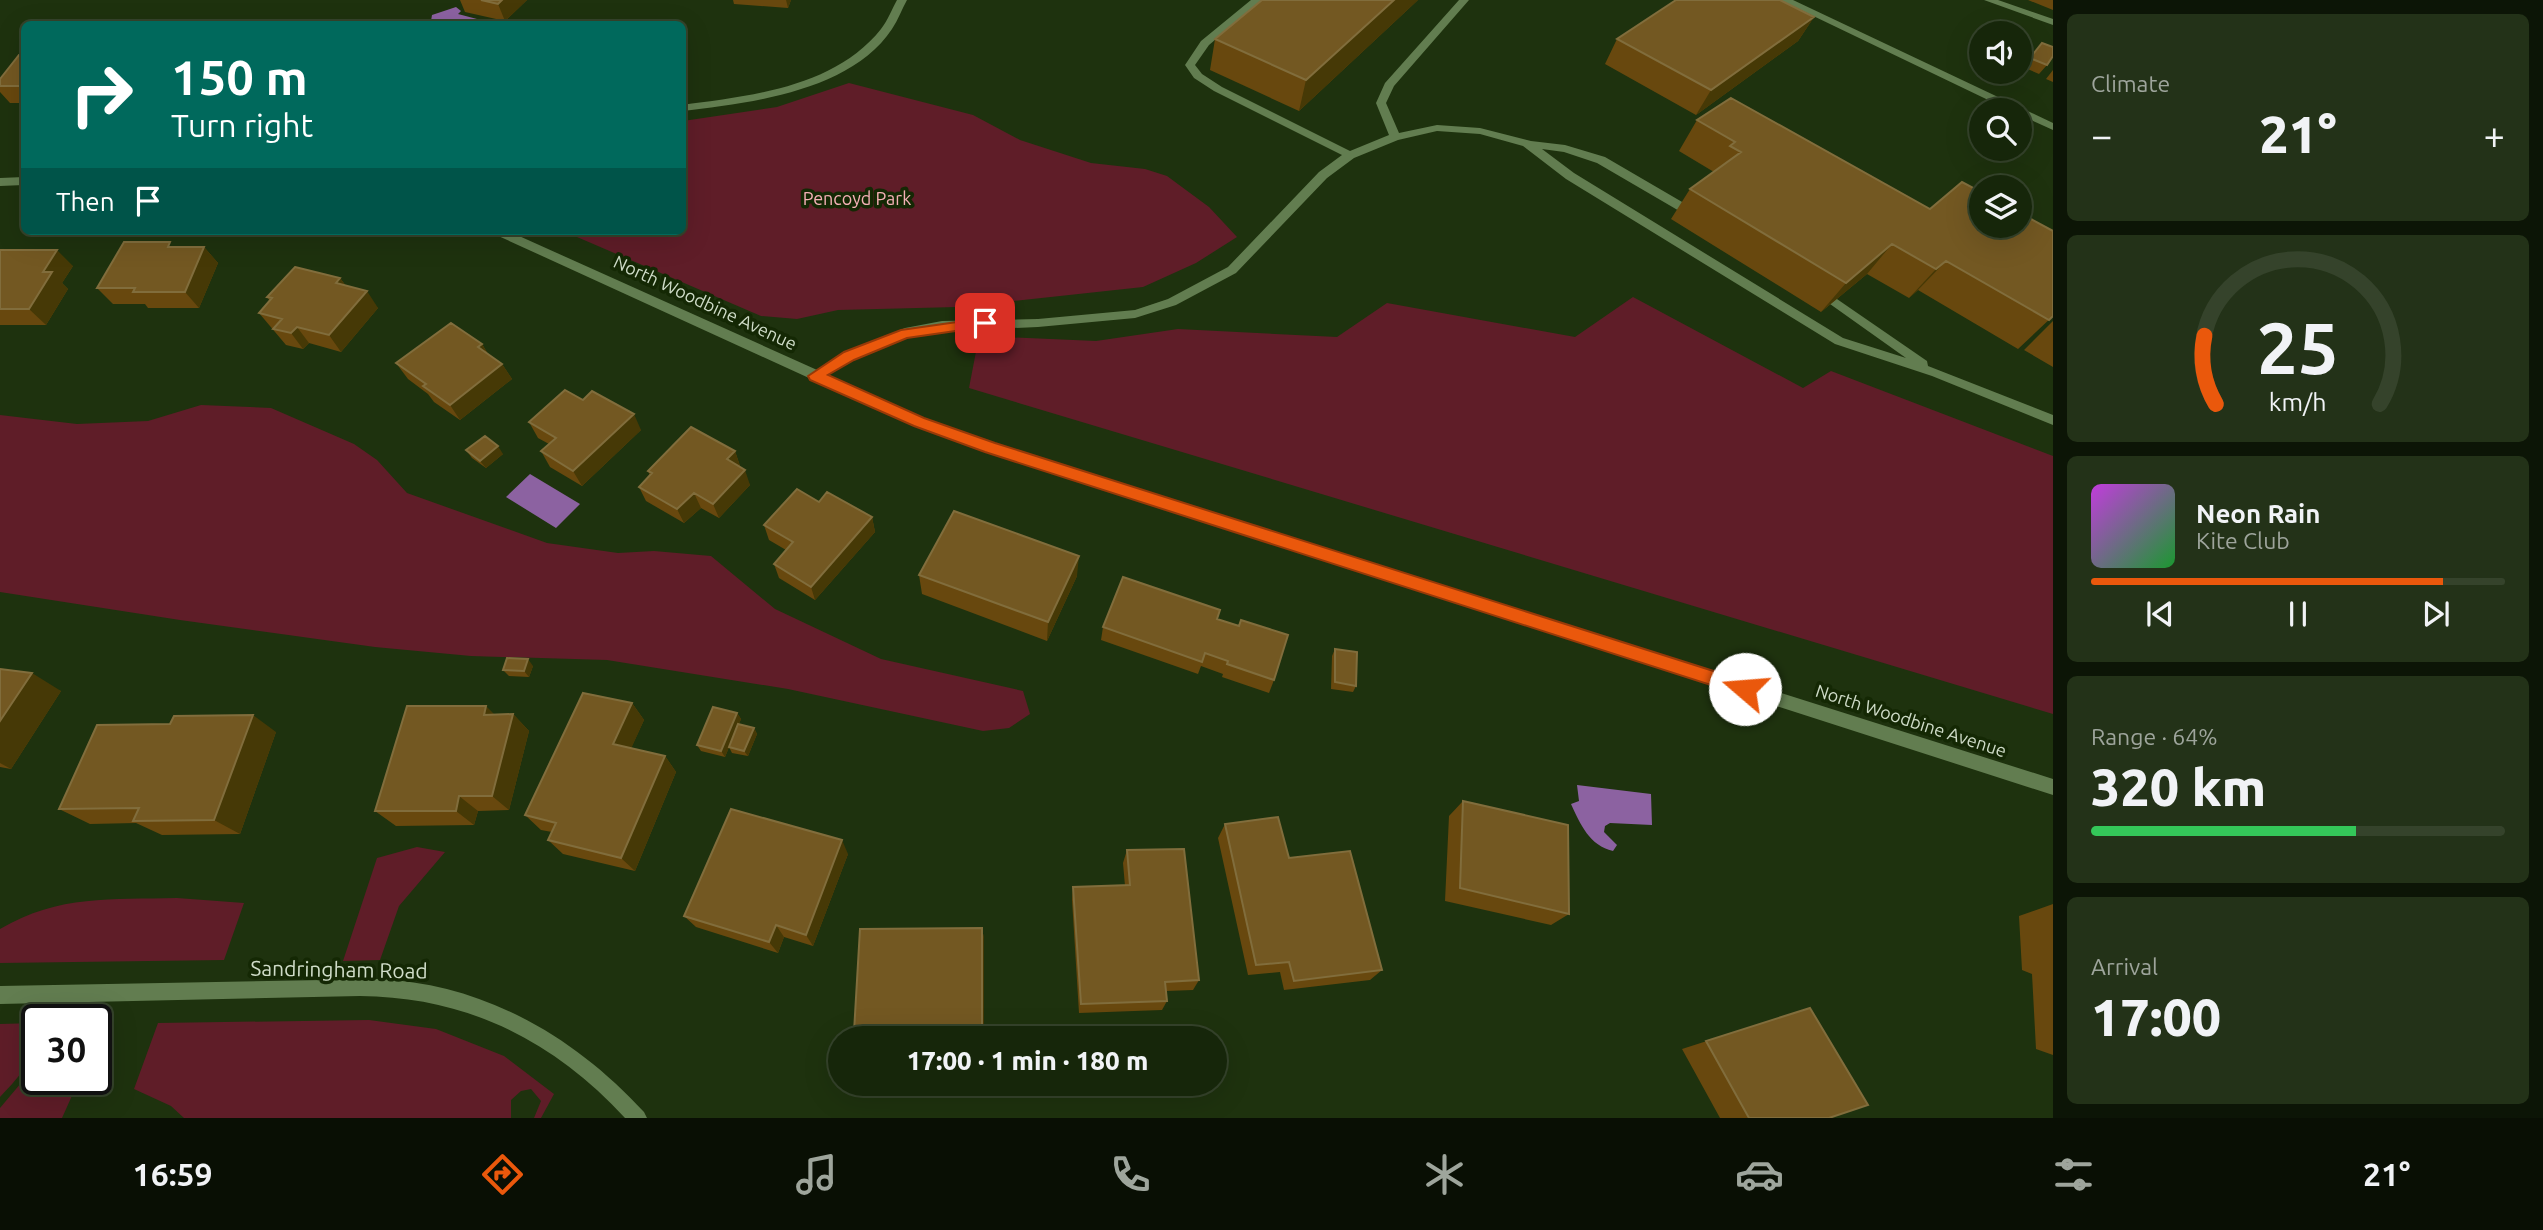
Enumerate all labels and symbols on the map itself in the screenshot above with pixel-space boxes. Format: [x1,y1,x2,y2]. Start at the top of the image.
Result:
park label: Pencoyd Park [803,188,911,208]
street label: North Woodbine Avenue [611,251,800,353]
pin [955,293,1015,353]
position arrow [1708,652,1782,726]
street label: North Woodbine Avenue [1813,680,2009,760]
street label: Sandringham Road [250,955,428,983]
speed limit sign: 30 [21,1004,112,1095]

